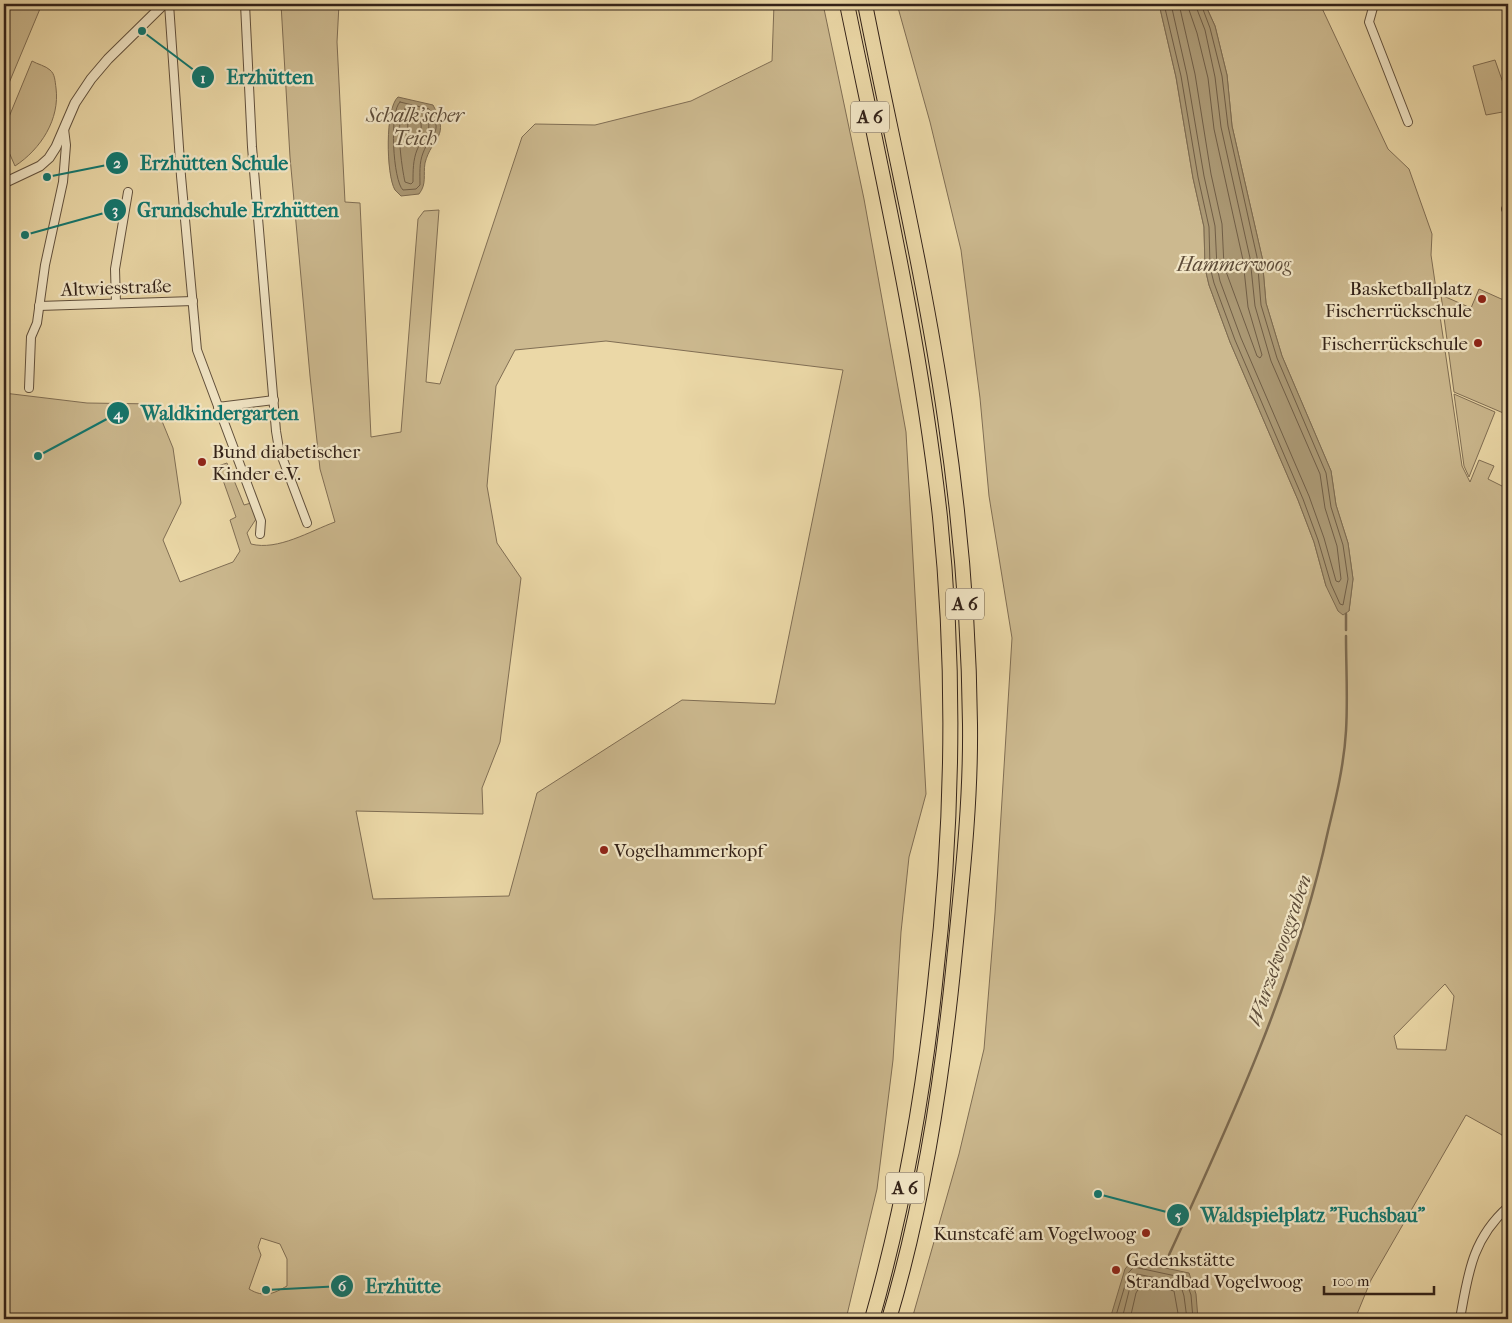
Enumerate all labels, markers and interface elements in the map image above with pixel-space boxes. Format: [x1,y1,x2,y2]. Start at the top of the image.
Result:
callout: Erzhütten [191,60,323,95]
text: Erzhütten [226,66,314,89]
text: 1 [200,69,206,87]
road number: A 6 [851,101,889,132]
water label: Schalk'scher Teich [365,104,466,150]
callout: Erzhütten Schule [105,145,298,180]
text: Erzhütten Schule [140,152,288,175]
text: 2 [113,154,121,172]
callout: Grundschule Erzhütten [102,192,349,227]
text: Grundschule Erzhütten [137,199,339,222]
text: 3 [112,201,118,219]
water label: Hammerwoog [1176,253,1292,276]
street label: Altwiesstraße [59,275,172,301]
place label: Basketballplatz Fischerrückschule [1325,278,1472,322]
marker: Basketballplatz Fischerrückschule [1476,293,1488,305]
place label: Fischerrückschule [1321,333,1468,355]
marker: Fischerrückschule [1472,337,1484,349]
callout: Waldkindergarten [106,396,309,431]
text: Waldkindergarten [140,402,299,425]
text: 4 [113,405,124,423]
place label: Bund diabetischer Kinder e.V. [212,441,361,485]
marker: Bund diabetischer Kinder e.V. [196,456,208,468]
road number: A 6 [946,588,984,620]
place label: Vogelhammerkopf [613,840,767,862]
marker: Vogelhammerkopf [598,844,610,856]
water label: Wurzelwooggraben [1243,871,1316,1029]
road number: A 6 [886,1172,924,1204]
callout: Waldspielplatz "Fuchsbau" [1165,1197,1435,1232]
text: Waldspielplatz "Fuchsbau" [1200,1204,1426,1227]
text: 5 [1175,1206,1182,1224]
place label: Kunstcafé am Vogelwoog [933,1223,1137,1245]
marker: Kunstcafé am Vogelwoog [1140,1227,1152,1239]
place label: Gedenkstätte Strandbad Vogelwoog [1126,1249,1303,1293]
scale bar [1324,1263,1434,1295]
marker: Gedenkstätte Strandbad Vogelwoog [1110,1264,1122,1276]
callout: Erzhütte [330,1268,451,1303]
text: 100 m [1332,1272,1370,1290]
text: Erzhütte [365,1275,441,1298]
text: 6 [338,1277,347,1295]

